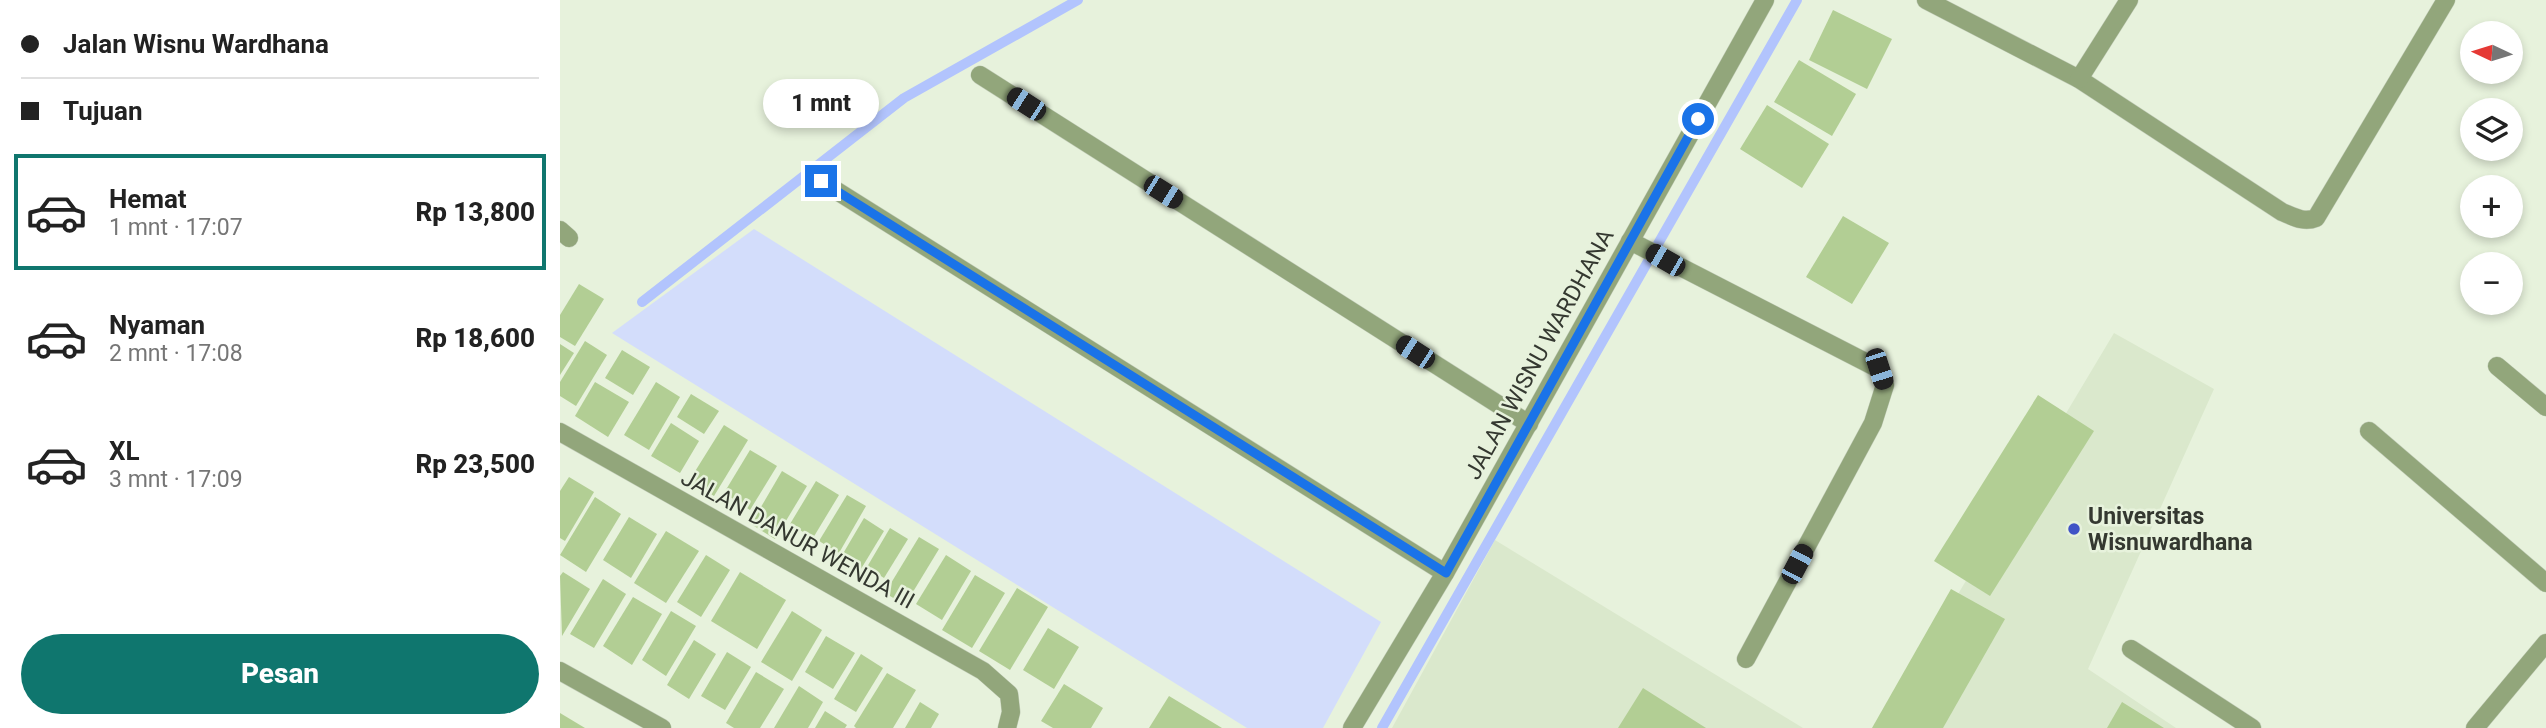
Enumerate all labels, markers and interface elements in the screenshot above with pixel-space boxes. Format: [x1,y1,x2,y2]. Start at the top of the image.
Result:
north arrow [2460,21,2524,84]
map controls [2460,21,2523,315]
text: Jalan Wisnu Wardhana [63,29,329,59]
callout: 1 mnt [763,80,879,128]
car [1003,84,1050,124]
text: 1 mnt [791,90,851,117]
text: Tujuan [63,96,143,126]
button: layers [2460,98,2523,161]
route start [1682,103,1714,135]
route end [805,165,837,197]
car [1140,172,1187,212]
button: + [2460,175,2523,238]
icon: car [25,181,88,244]
text: Hemat [109,184,187,214]
text: Rp 13,800 [415,197,535,227]
text: 1 mnt · 17:07 [109,214,243,241]
street label: JALAN WISNU WARDHANA [1459,224,1620,484]
car [1642,240,1689,280]
button: − [2460,252,2523,315]
icon: car [25,307,88,370]
text: Nyaman [109,310,205,340]
text: Rp 18,600 [415,323,535,353]
car [1392,332,1439,372]
text: 2 mnt · 17:08 [109,340,243,367]
car [1863,346,1896,392]
icon: car [25,433,88,496]
text: XL [109,436,140,466]
text: Rp 23,500 [415,449,535,479]
street label: JALAN DANUR WENDA III [676,464,919,615]
text: 3 mnt · 17:09 [109,466,243,493]
place label: Universitas Wisnuwardhana [2088,503,2253,556]
marker: Universitas Wisnuwardhana [2066,521,2082,537]
car [1778,541,1817,587]
button: Pesan [21,634,539,714]

